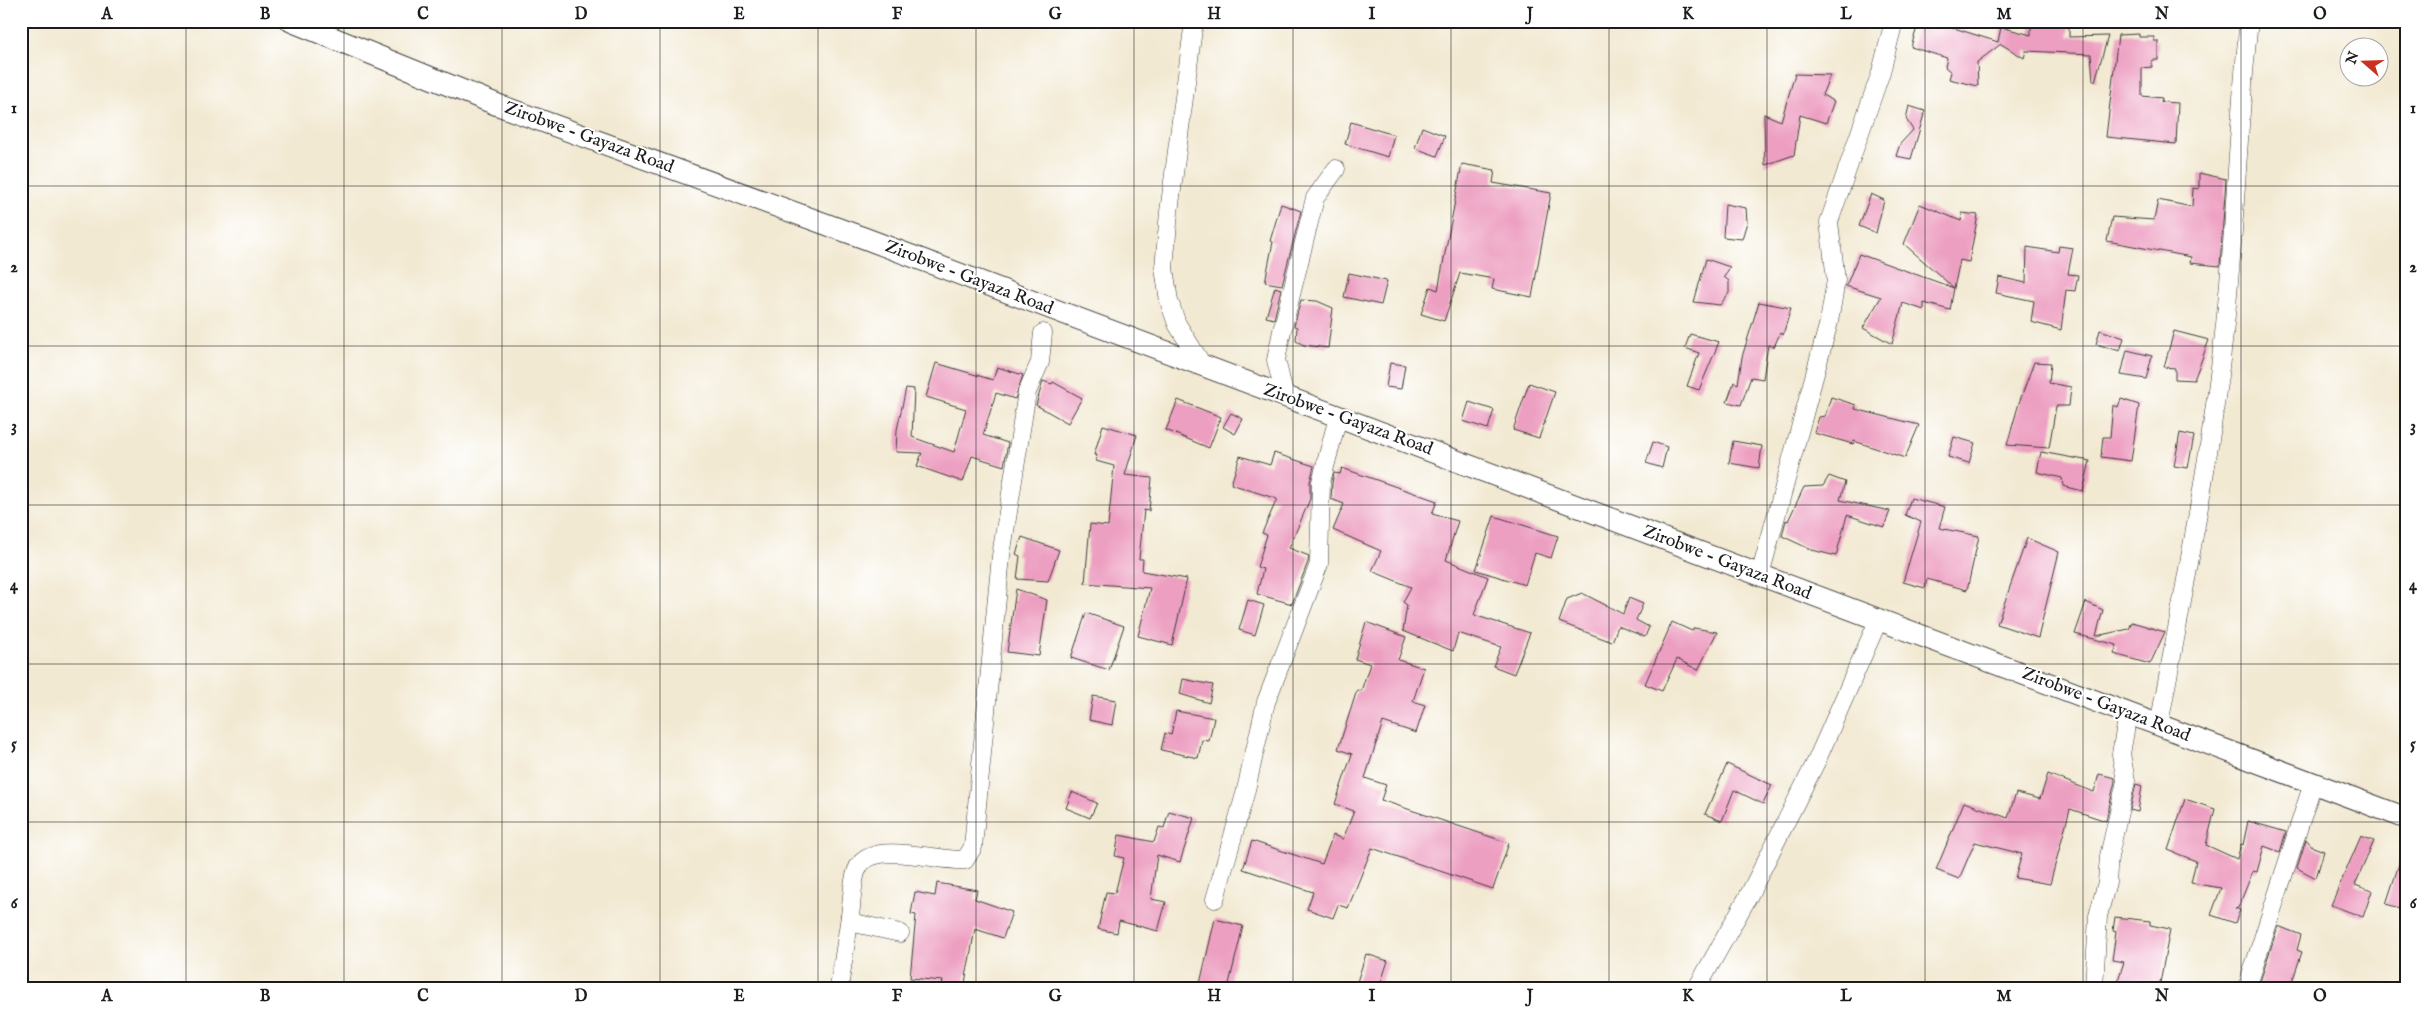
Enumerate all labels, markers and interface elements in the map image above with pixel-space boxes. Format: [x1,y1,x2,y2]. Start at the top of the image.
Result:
text: A [101,5,114,25]
text: B [260,5,271,25]
text: C [417,5,429,25]
text: D [575,5,588,25]
text: E [733,5,745,25]
text: F [892,5,903,25]
text: G [1049,5,1062,25]
text: H [1207,5,1221,25]
text: I [1369,5,1376,25]
text: J [1525,5,1534,25]
text: K [1682,5,1695,25]
text: L [1840,5,1852,25]
text: M [1996,5,2012,25]
text: N [2154,5,2169,25]
text: O [2313,5,2327,25]
north arrow [2340,38,2390,88]
text: N [2342,49,2363,68]
street label: Zirobwe - Gayaza Road [501,97,677,179]
text: 1 [11,99,17,119]
text: 1 [2410,99,2416,119]
street label: Zirobwe - Gayaza Road [882,235,1057,321]
text: 2 [10,258,18,278]
text: 2 [2409,258,2417,278]
street label: Zirobwe - Gayaza Road [1260,379,1436,461]
text: 3 [11,417,17,437]
text: 3 [2410,417,2416,437]
street label: Zirobwe - Gayaza Road [1640,520,1815,606]
text: 4 [10,576,19,596]
text: 4 [2409,576,2418,596]
street label: Zirobwe - Gayaza Road [2019,662,2194,748]
text: 5 [11,735,17,755]
text: 5 [2410,735,2416,755]
text: 6 [11,894,19,914]
text: 6 [2410,894,2418,914]
text: A [101,987,114,1007]
text: B [260,987,271,1007]
text: C [417,987,429,1007]
text: D [575,987,588,1007]
text: E [733,987,745,1007]
text: F [892,987,903,1007]
text: G [1049,987,1062,1007]
text: H [1207,987,1221,1007]
text: I [1369,987,1376,1007]
text: J [1525,987,1534,1007]
text: K [1682,987,1695,1007]
text: L [1840,987,1852,1007]
text: M [1996,987,2012,1007]
text: N [2154,987,2169,1007]
text: O [2313,987,2327,1007]

